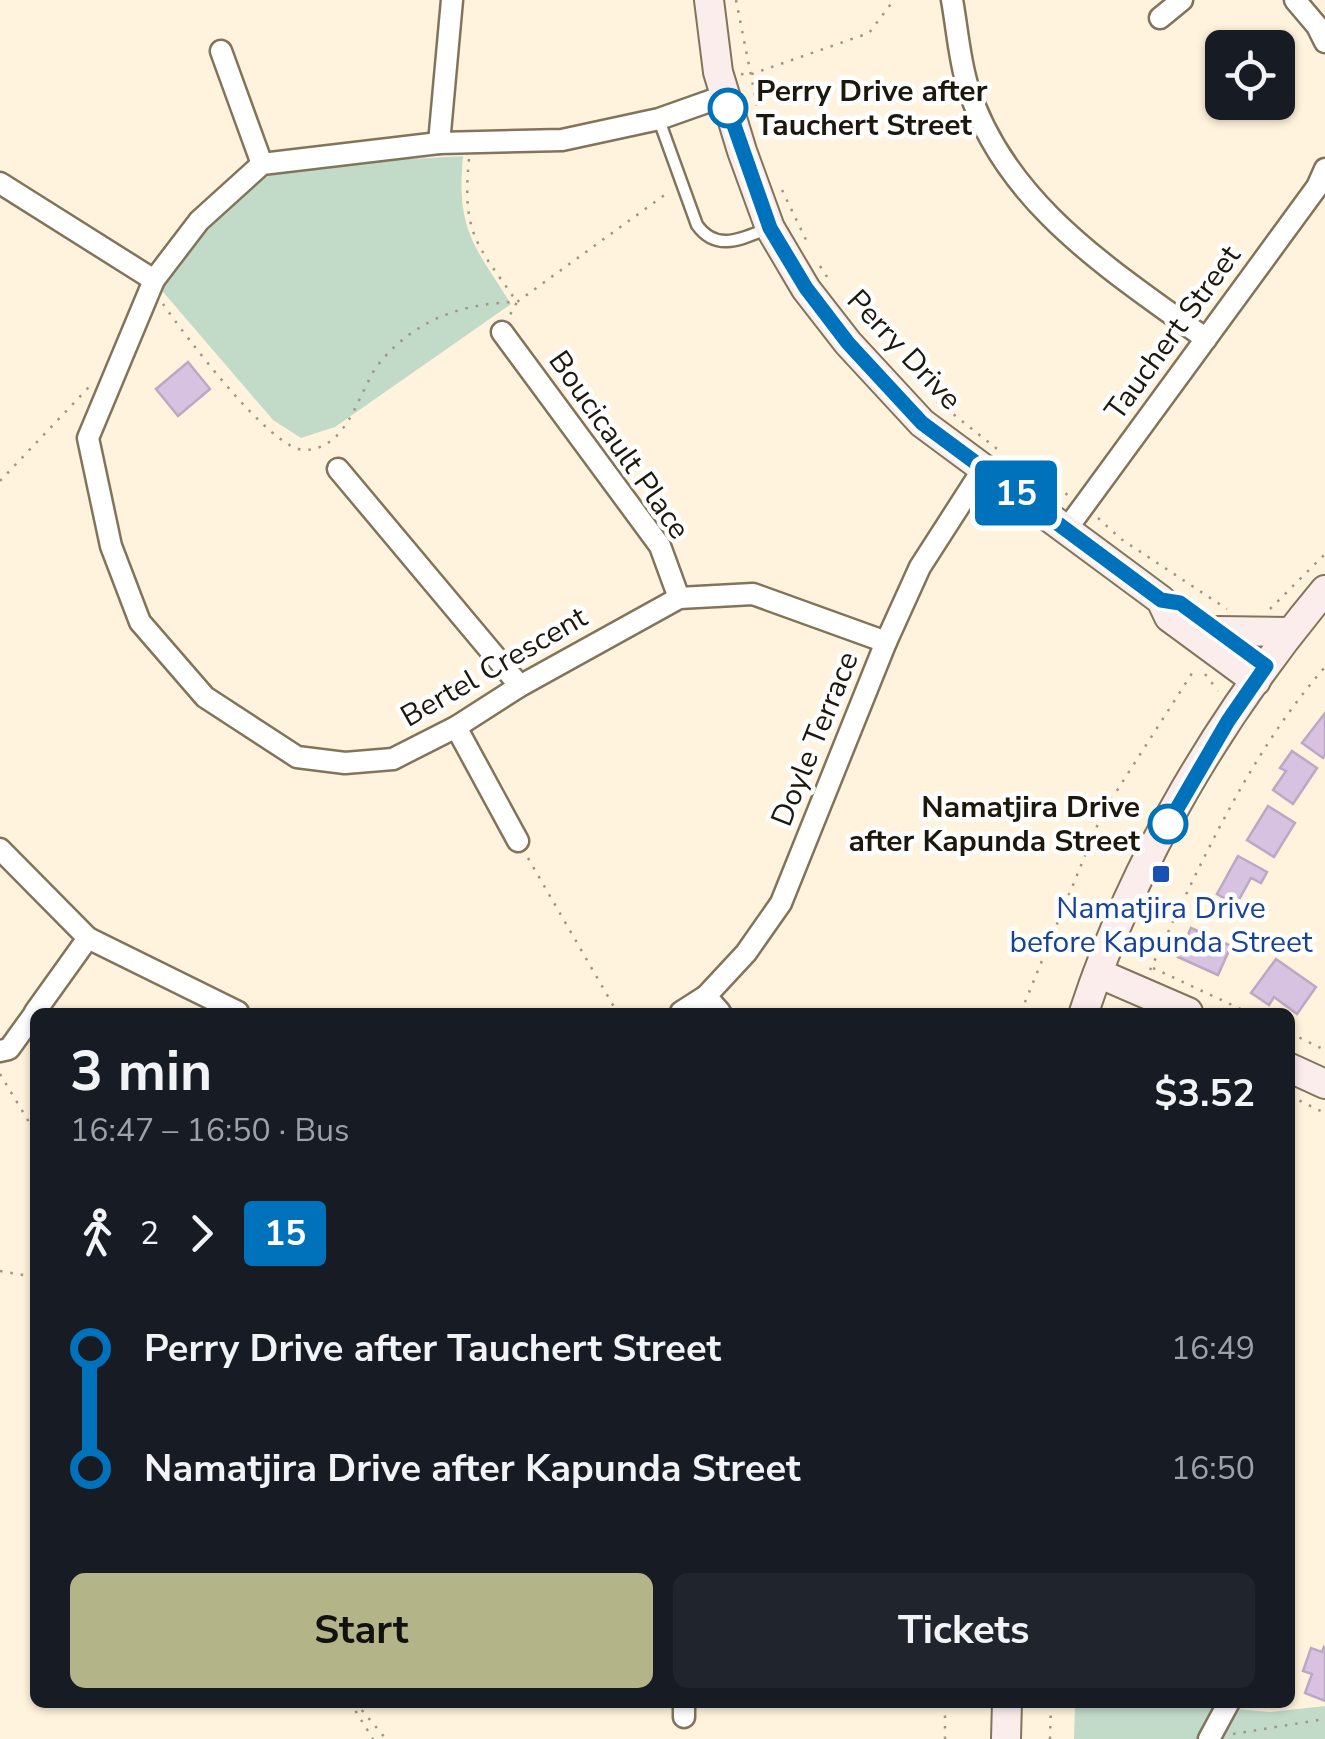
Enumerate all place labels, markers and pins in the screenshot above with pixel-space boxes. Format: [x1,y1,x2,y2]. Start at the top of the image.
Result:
place label: Perry Drive after Tauchert Street [756,71,988,146]
marker: Perry Drive after Tauchert Street [709,89,747,127]
place label: Namatjira Drive after Kapunda Street [848,787,1140,862]
marker: Namatjira Drive after Kapunda Street [1149,805,1187,843]
marker: Namatjira Drive before Kapunda Street [1150,863,1172,885]
place label: Namatjira Drive before Kapunda Street [1010,888,1313,963]

